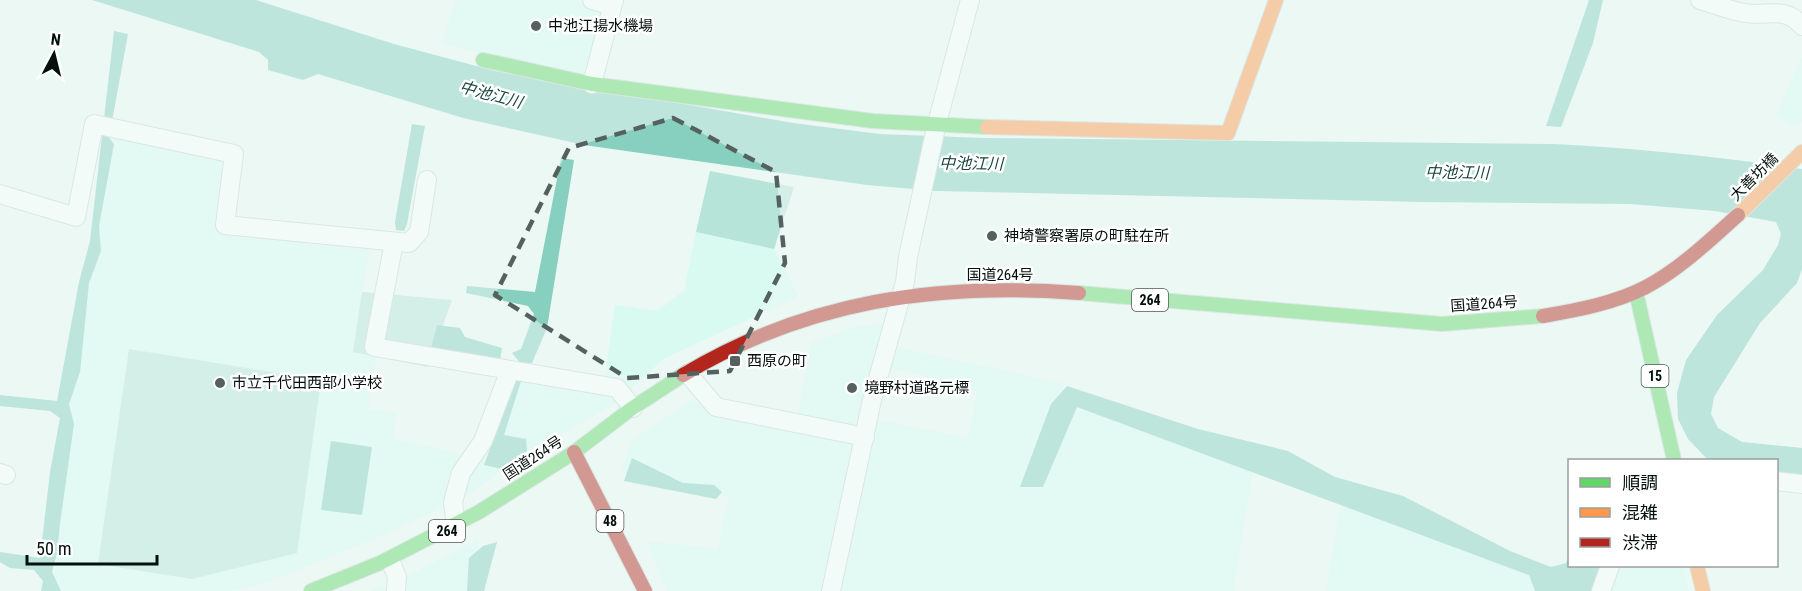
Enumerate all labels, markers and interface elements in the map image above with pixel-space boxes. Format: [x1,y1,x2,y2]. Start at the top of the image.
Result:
place label: 中池江揚水機場 [548,17,653,35]
marker: 中池江揚水機場 [529,19,543,33]
north arrow [24,24,84,84]
text: N [50,30,62,50]
water label: 中池江川 [457,77,526,112]
street label: 大善坊橋 [1726,149,1782,205]
water label: 中池江川 [939,153,1005,174]
water label: 中池江川 [1425,162,1491,183]
place label: 神埼警察署原の町駐在所 [1004,227,1169,245]
marker: 神埼警察署原の町駐在所 [985,229,999,243]
street label: 国道264号 [966,266,1034,284]
road number: 264 [1132,289,1168,311]
street label: 国道264号 [1450,293,1518,315]
place label: 西原の町 [747,352,807,370]
marker: 西原の町 [728,354,742,368]
road number: 15 [1642,365,1668,387]
place label: 市立千代田西部小学校 [232,374,382,392]
marker: 市立千代田西部小学校 [213,376,227,390]
place label: 境野村道路元標 [864,379,969,397]
marker: 境野村道路元標 [845,381,859,395]
street label: 国道264号 [500,432,566,484]
legend [1568,459,1778,567]
text: 順調 [1622,472,1658,493]
text: 混雑 [1622,502,1658,523]
road number: 48 [596,510,624,532]
road number: 264 [429,520,465,542]
scale bar [27,528,158,566]
text: 渋滞 [1622,532,1658,553]
text: 50 m [36,538,71,559]

